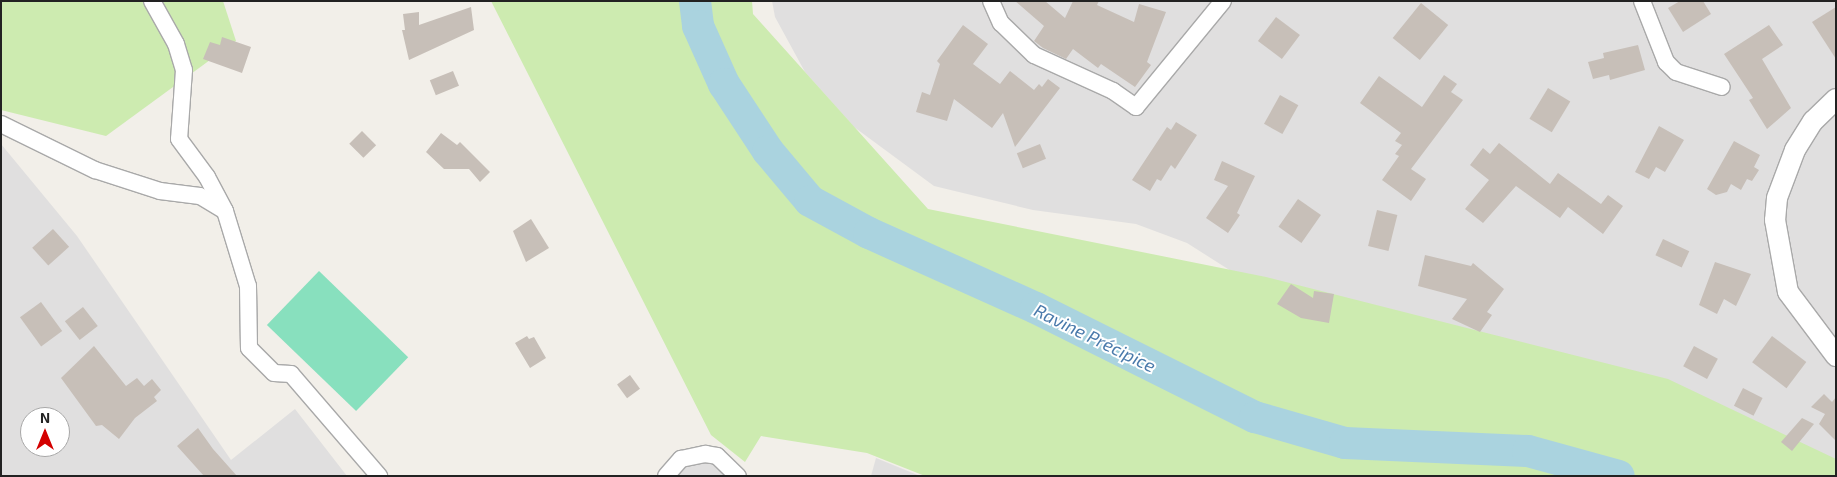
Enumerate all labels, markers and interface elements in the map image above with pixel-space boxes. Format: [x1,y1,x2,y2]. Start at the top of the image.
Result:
water label: Ravine Précipice [1031,299,1159,377]
north arrow [20,407,70,457]
text: N [40,409,50,426]

